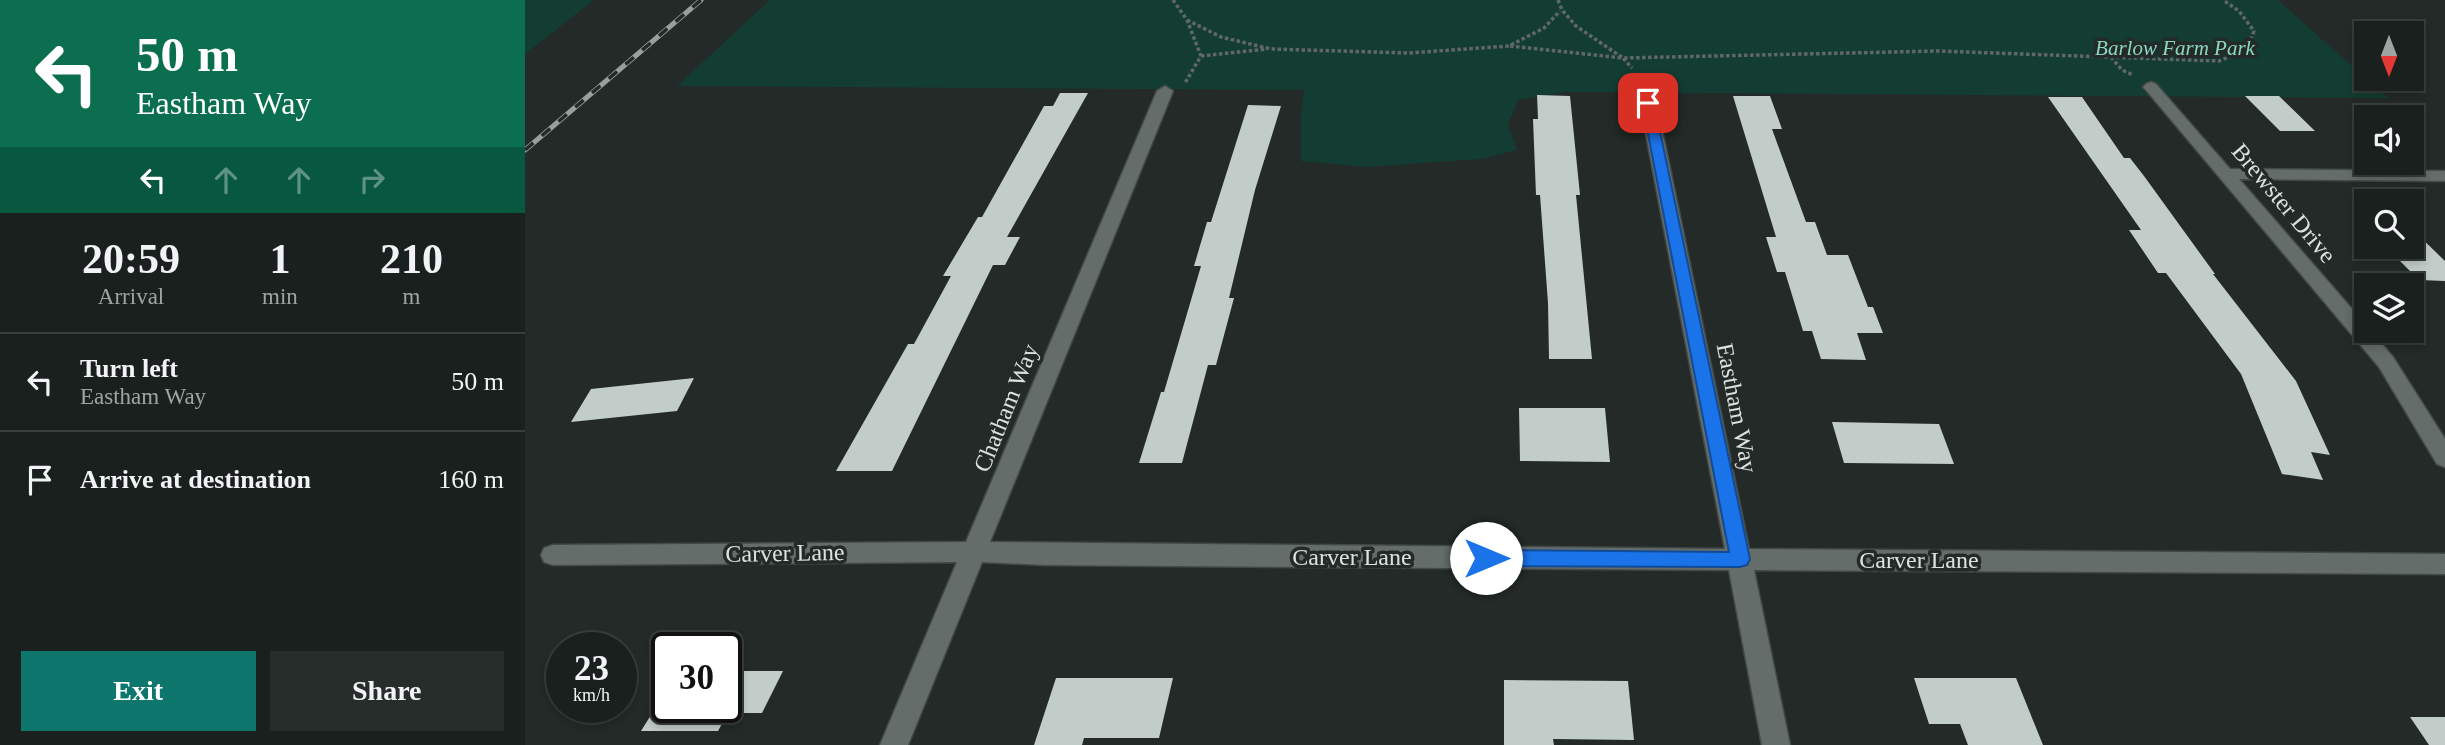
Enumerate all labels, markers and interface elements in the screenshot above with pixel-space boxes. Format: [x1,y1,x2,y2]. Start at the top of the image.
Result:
north arrow [2354,21,2424,91]
map controls [2354,21,2424,343]
text: 50 m [136,27,238,82]
icon: left [21,28,112,119]
park label: Barlow Farm Park [2095,36,2256,60]
pin [1618,73,1678,133]
icon: arrive [1629,84,1667,122]
text: Eastham Way [136,85,311,121]
button: sound [2354,105,2424,175]
street label: Brewster Drive [2227,138,2341,268]
icon: left [134,161,172,199]
icon: ahead [207,161,245,199]
icon: ahead [280,161,318,199]
icon: right [353,161,391,199]
button: search [2354,189,2424,259]
text: 20:59 [82,236,180,282]
text: 1 [269,236,290,282]
text: 210 [380,236,443,282]
button: layers [2354,273,2424,343]
text: Arrival [98,284,164,309]
text: min [262,284,298,309]
text: m [402,284,420,309]
street label: Chatham Way [969,340,1043,476]
street label: Eastham Way [1712,341,1762,475]
text: Turn left [80,354,178,383]
icon: left [21,363,59,401]
text: 50 m [451,367,504,396]
text: Eastham Way [80,384,206,409]
icon: arrive [21,461,59,499]
text: Arrive at destination [80,465,311,494]
text: 160 m [438,465,504,494]
position arrow [1449,521,1523,595]
street label: Carver Lane [725,539,845,567]
street label: Carver Lane [1292,544,1412,570]
street label: Carver Lane [1859,547,1979,573]
speed limit sign: 30 [651,632,742,723]
text: 23 [574,649,609,688]
button: Exit [21,651,256,731]
button: Share [270,651,504,731]
text: km/h [573,685,610,705]

